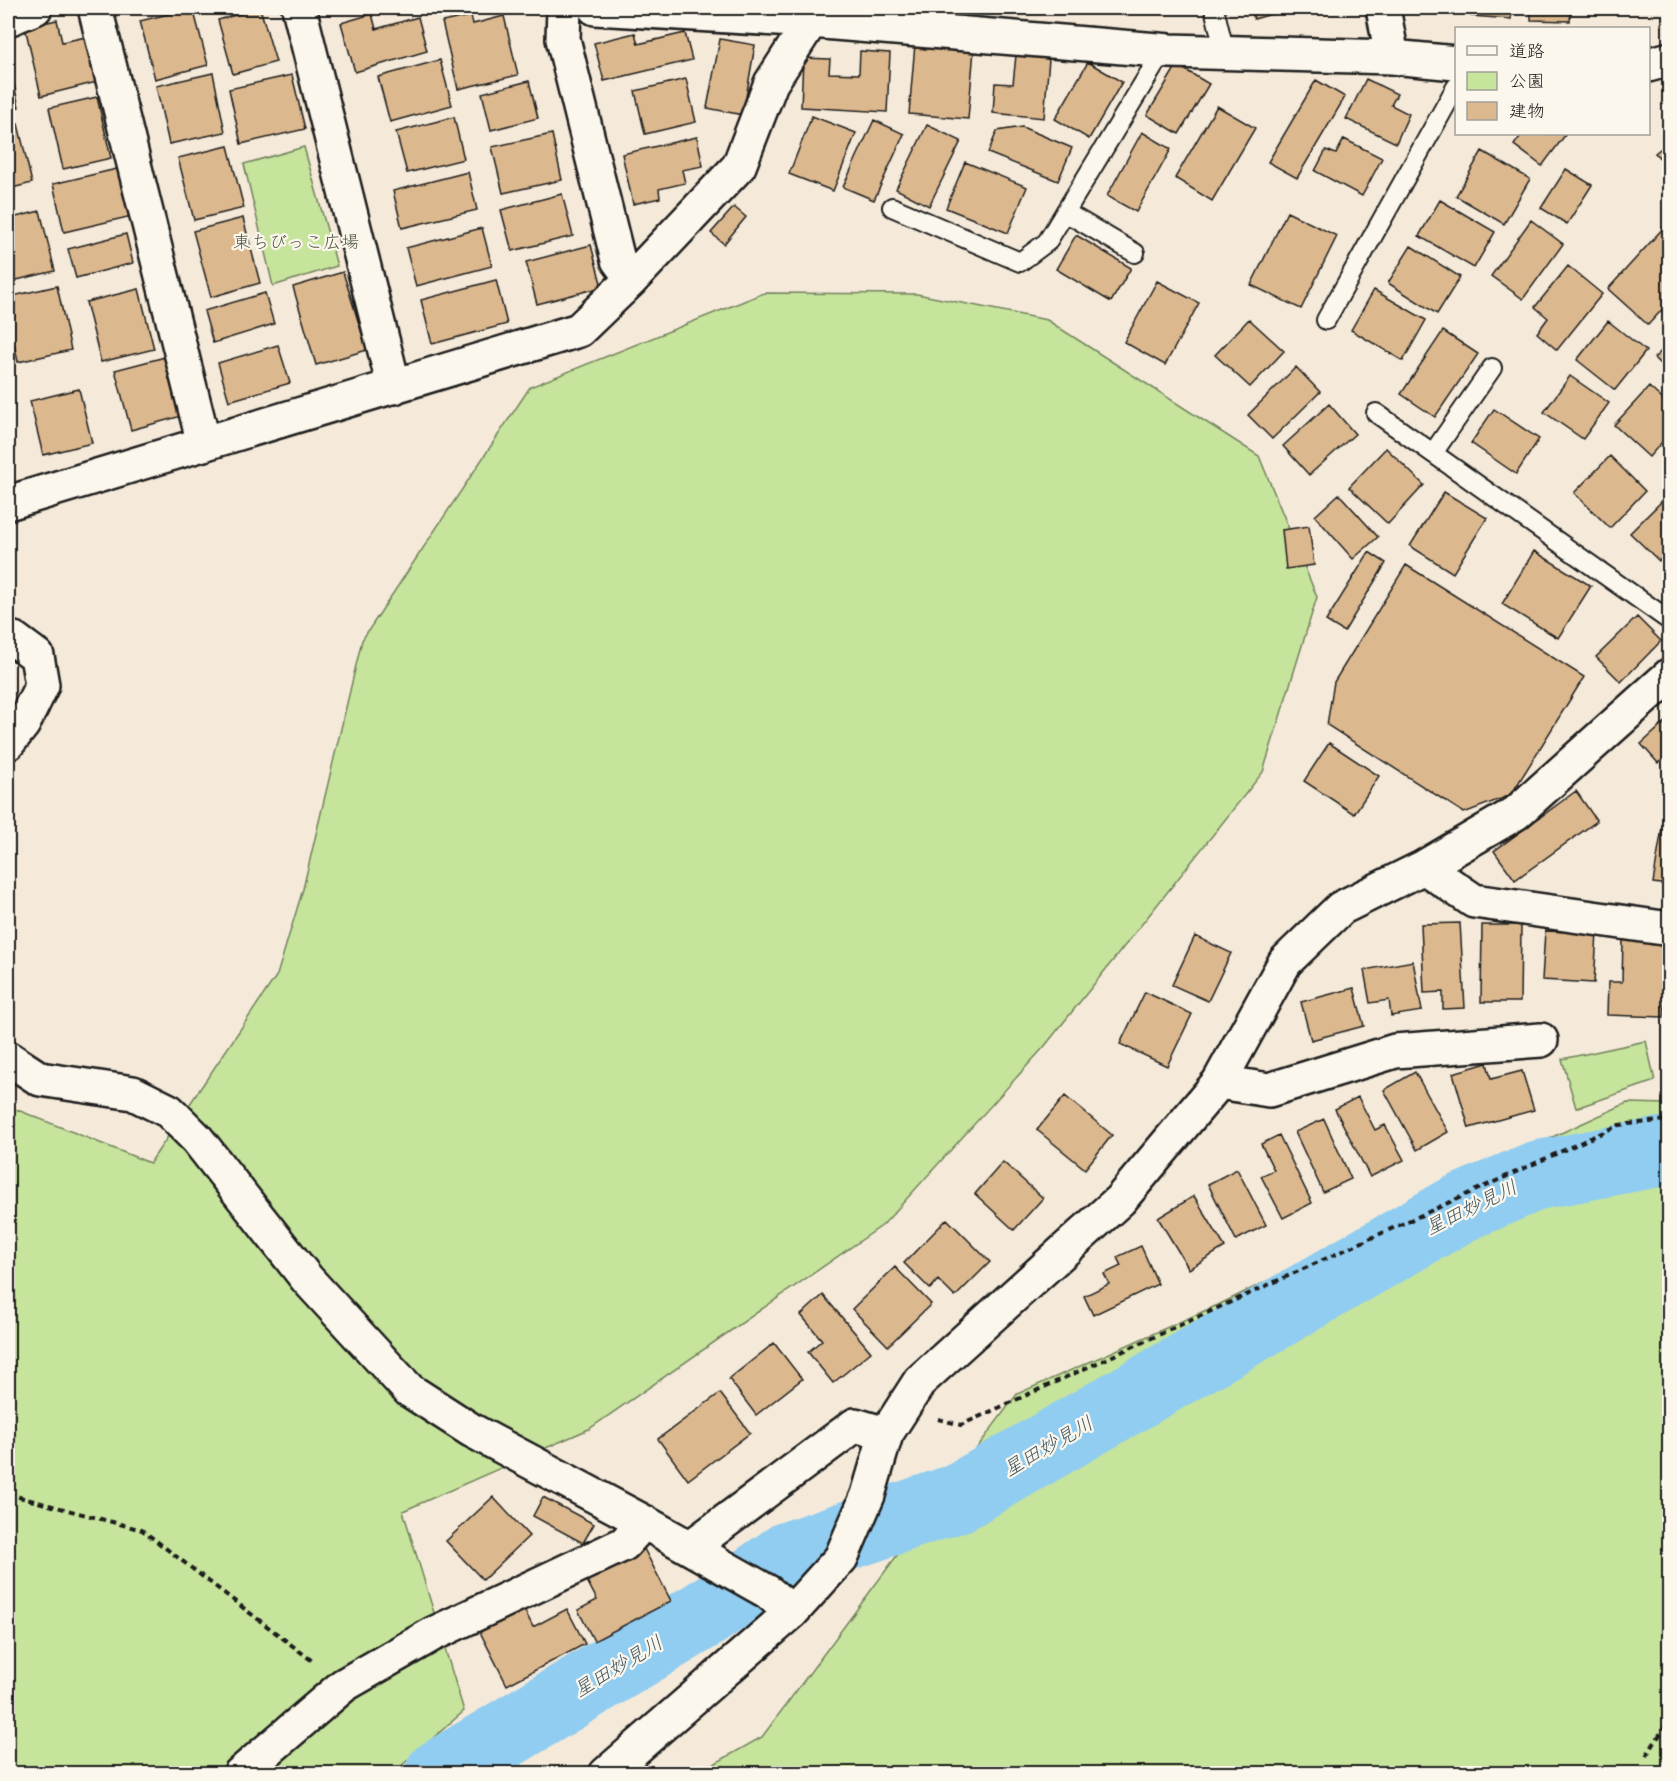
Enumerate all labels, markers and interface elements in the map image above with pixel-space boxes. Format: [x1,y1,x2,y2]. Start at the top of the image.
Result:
legend [1455,27,1650,135]
text: 道路 [1509,39,1545,63]
text: 公園 [1509,69,1545,93]
text: 建物 [1509,99,1545,123]
park label: 東ちびっこ広場 [233,230,359,254]
water label: 星田妙見川 [1420,1173,1522,1241]
water label: 星田妙見川 [998,1410,1098,1482]
water label: 星田妙見川 [568,1629,668,1703]

